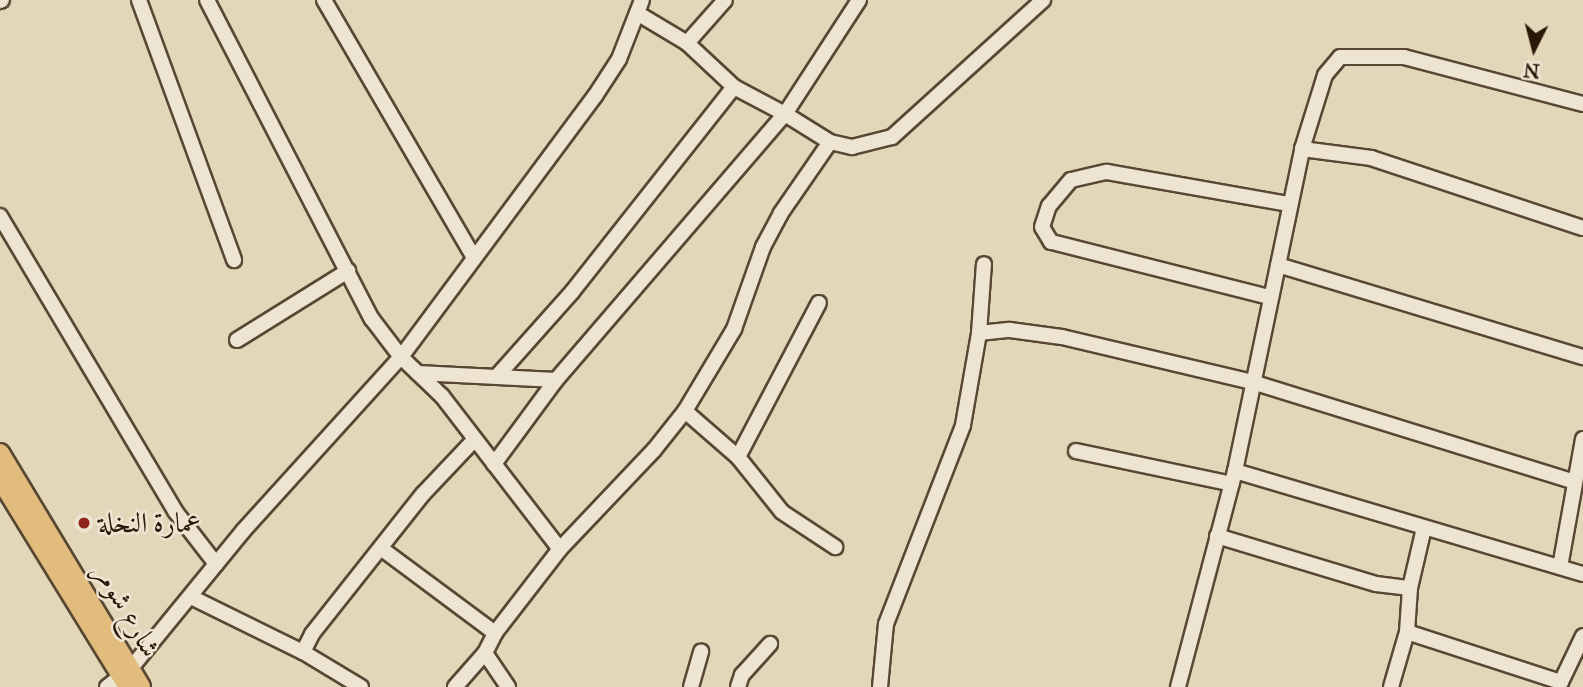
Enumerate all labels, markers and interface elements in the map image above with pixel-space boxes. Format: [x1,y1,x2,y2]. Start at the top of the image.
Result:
north arrow [1499,14,1569,84]
text: N [1523,58,1541,83]
place label: عمارة النخلة [98,506,201,540]
marker: عمارة النخلة [76,515,92,531]
street label: شارع شومر [87,557,167,663]

